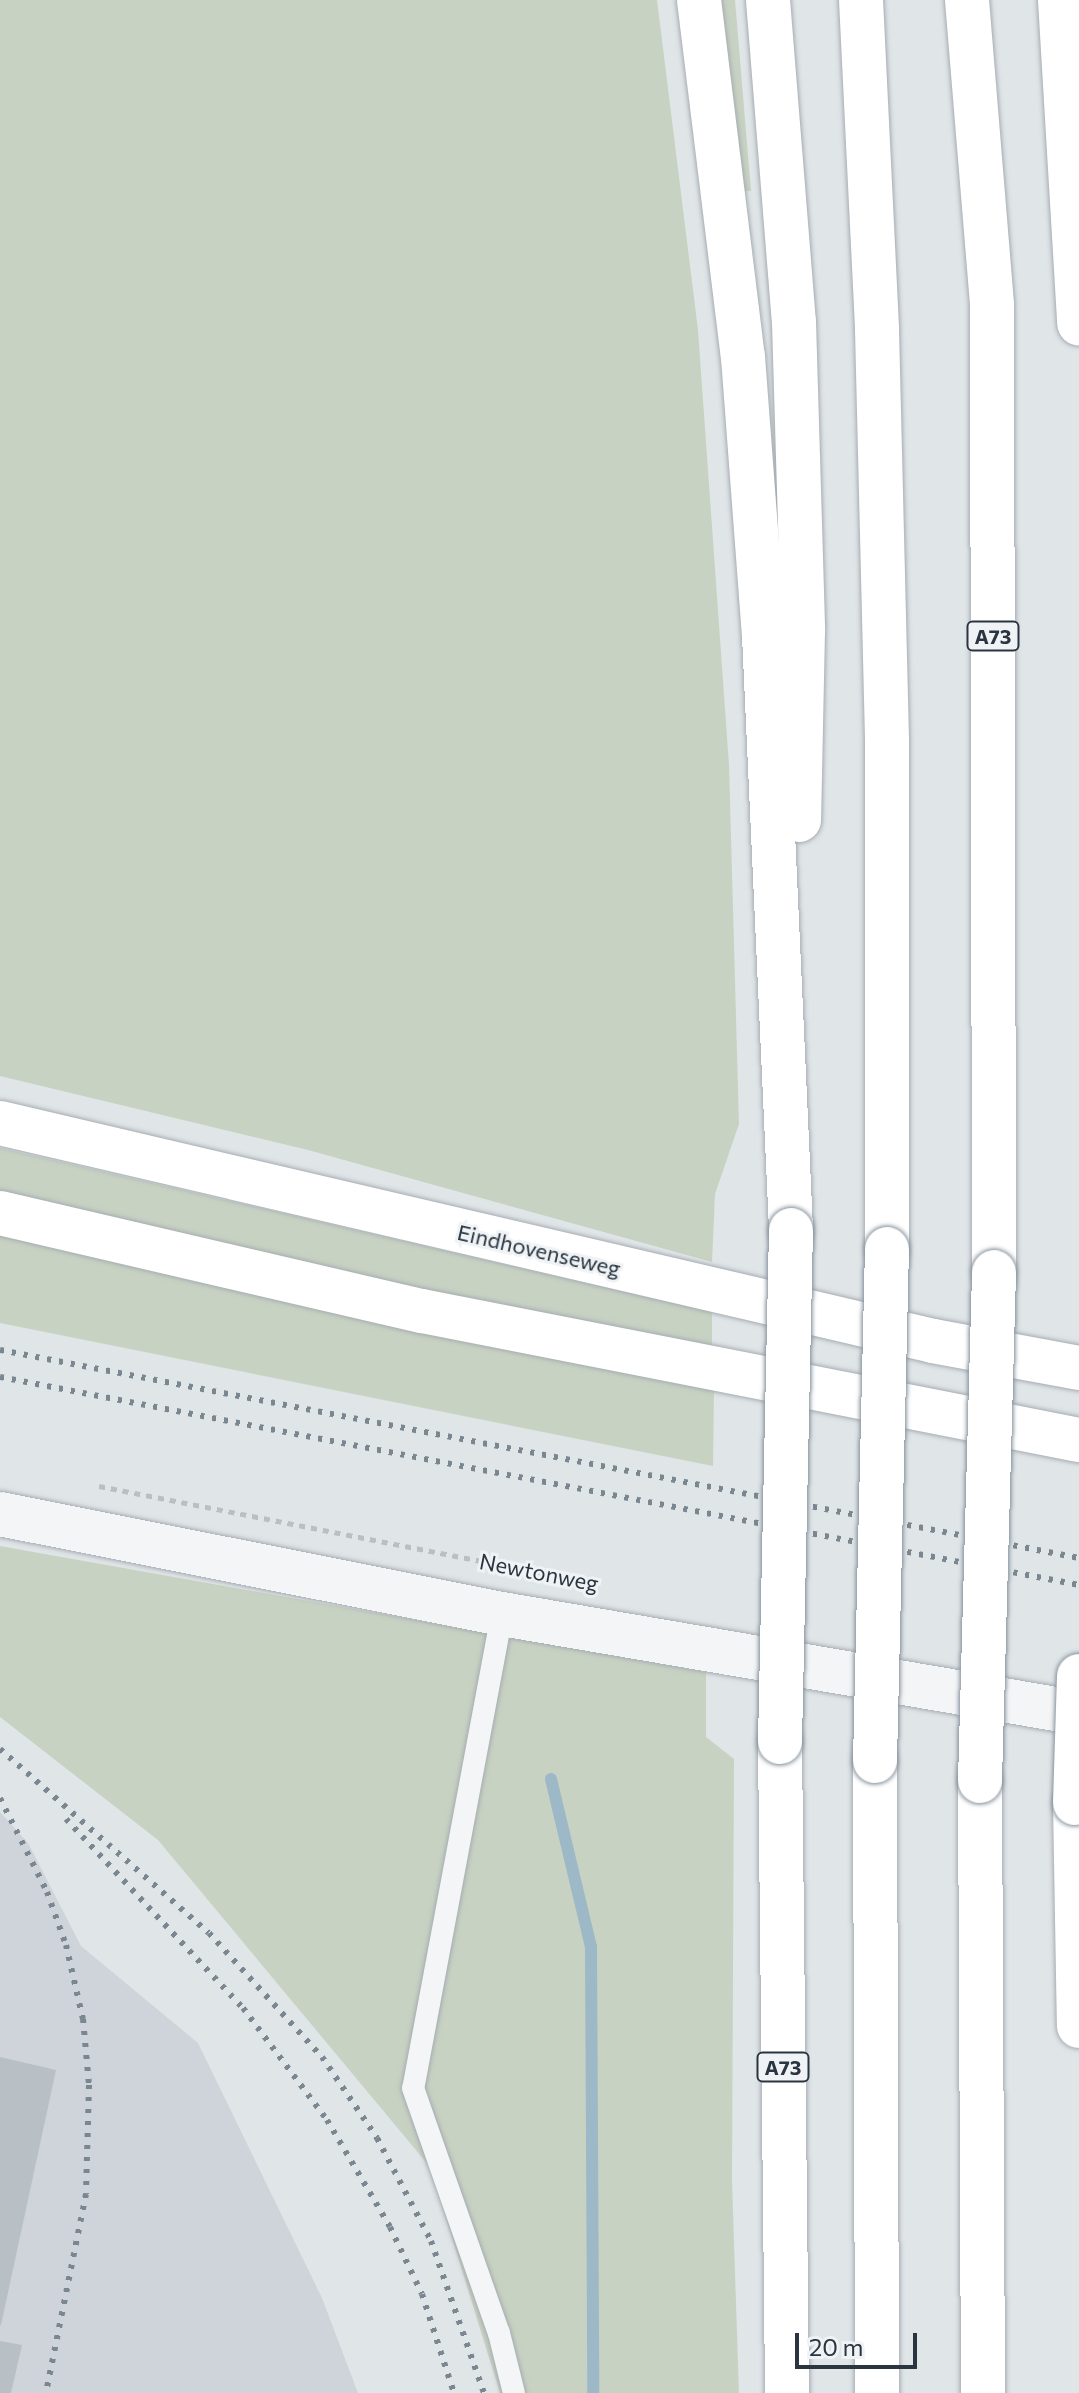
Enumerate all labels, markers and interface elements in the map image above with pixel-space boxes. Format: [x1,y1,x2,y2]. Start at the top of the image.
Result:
road number: A73 [965,620,1021,652]
street label: Eindhovenseweg [455,1218,623,1282]
street label: Newtonweg [477,1548,601,1596]
road number: A73 [755,2051,811,2083]
scale bar [799,2317,921,2367]
text: 20 m [809,2332,863,2361]

